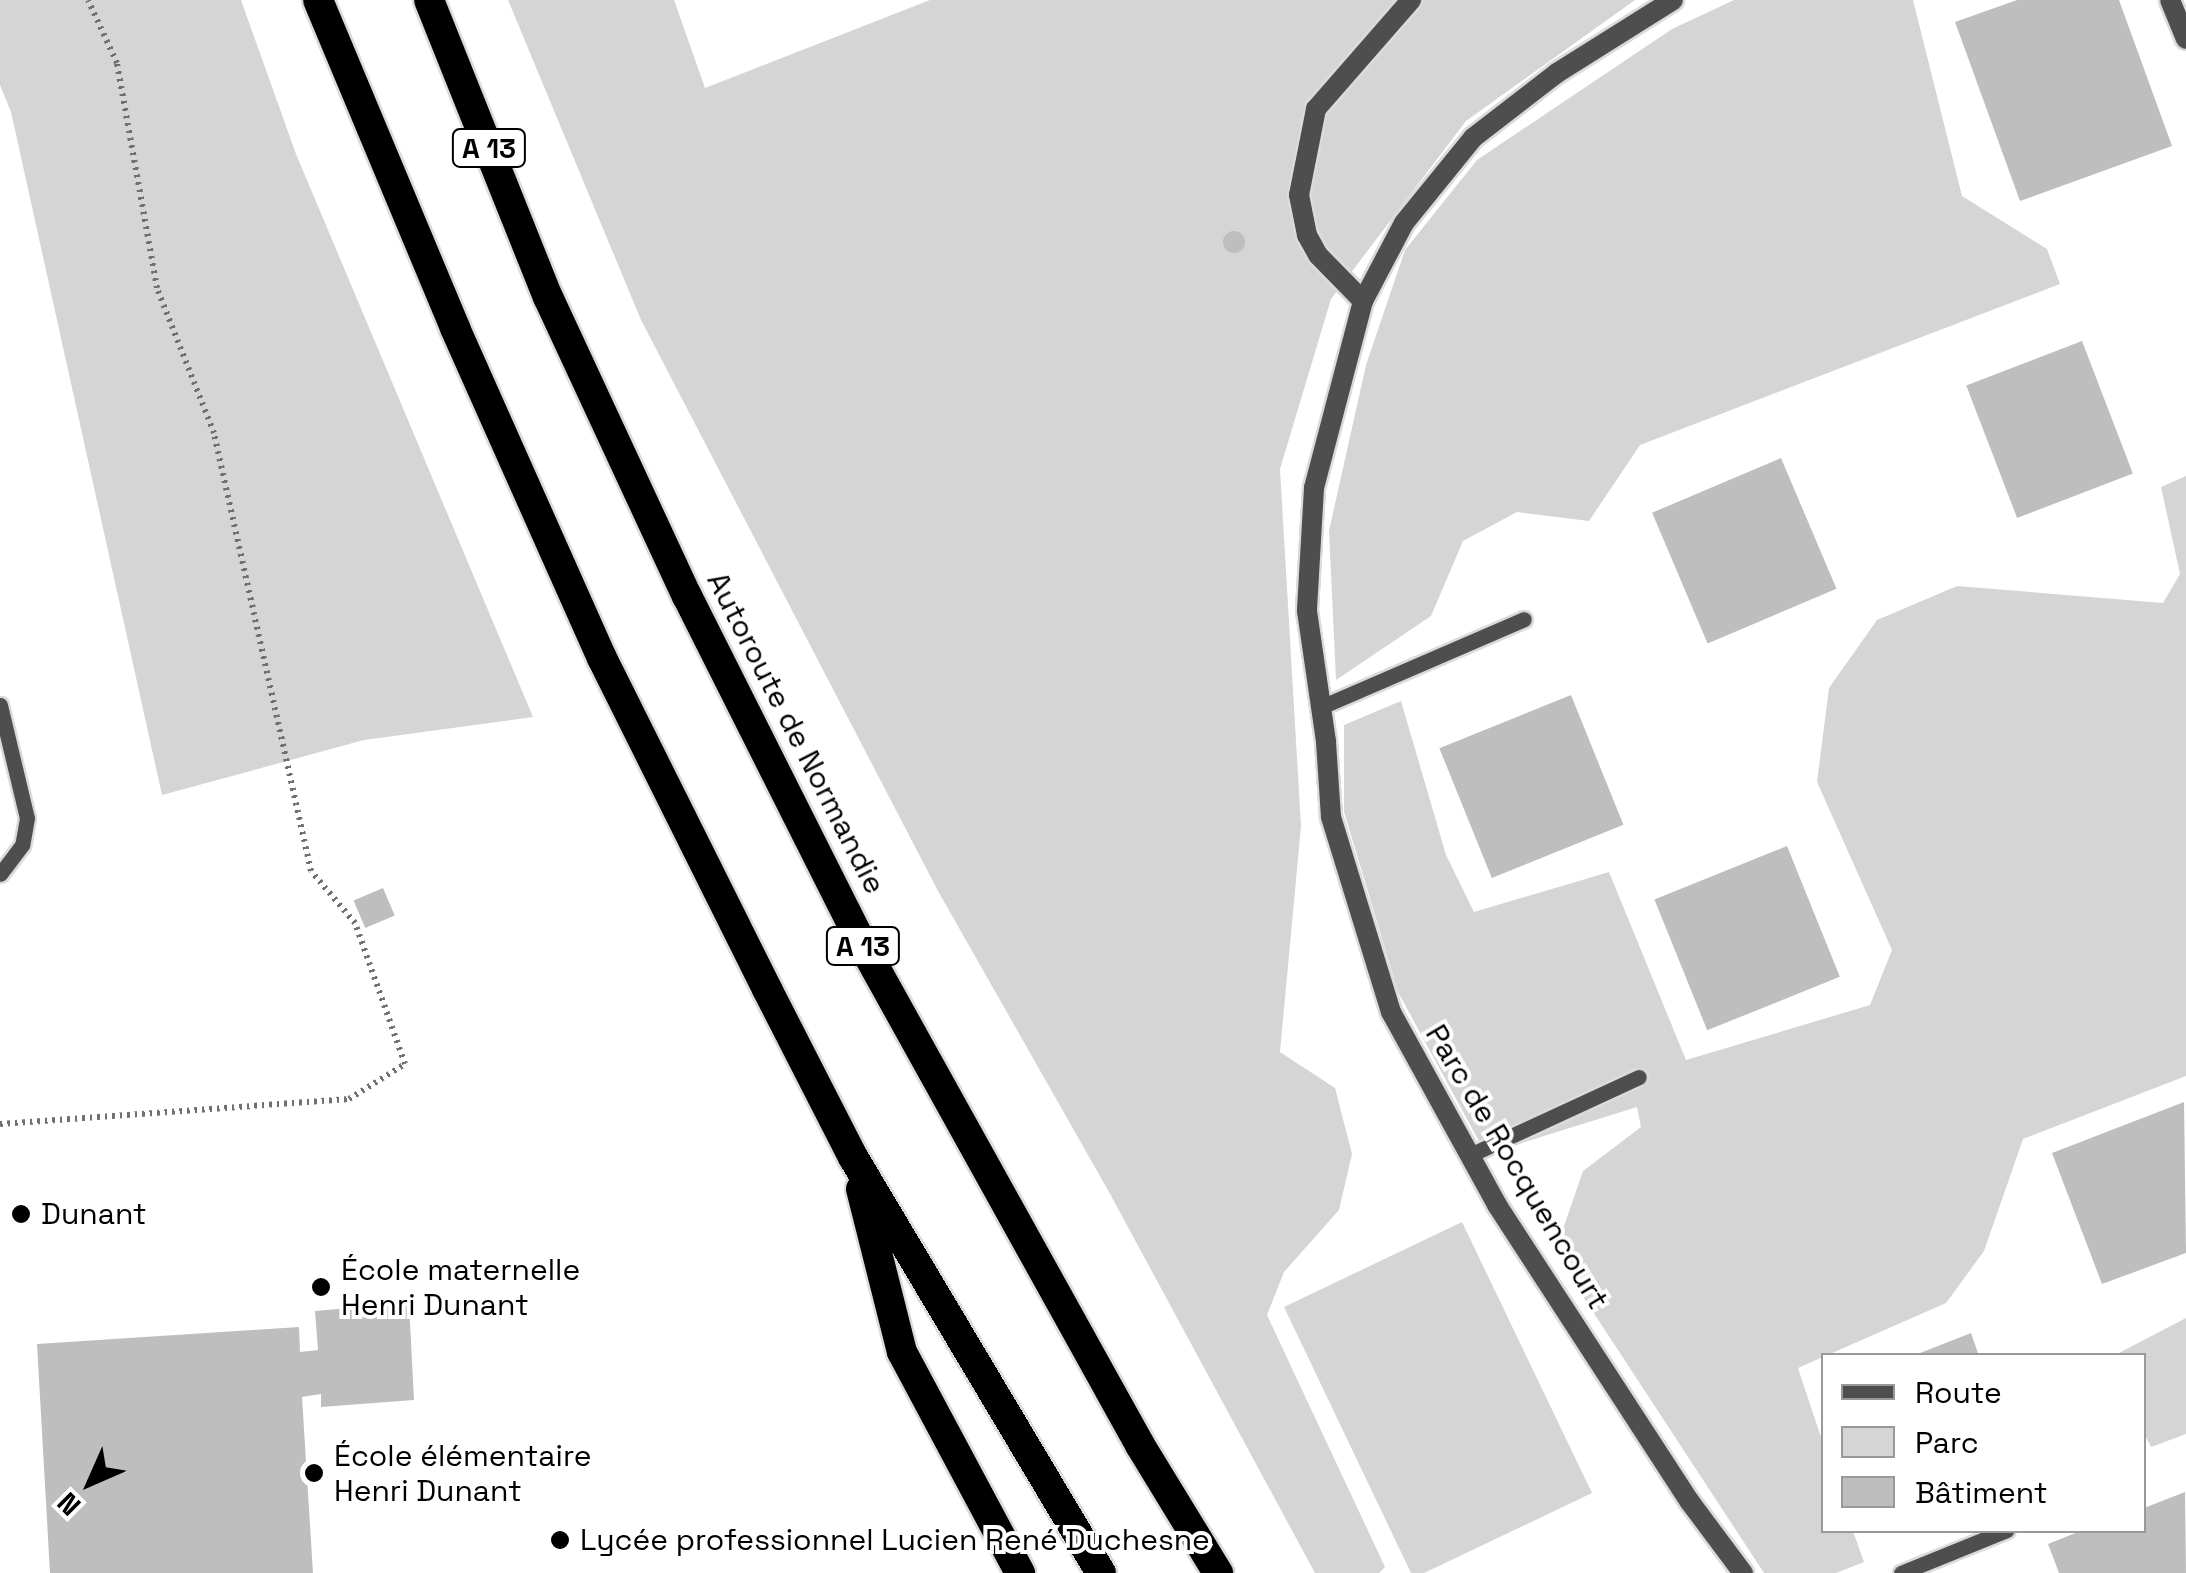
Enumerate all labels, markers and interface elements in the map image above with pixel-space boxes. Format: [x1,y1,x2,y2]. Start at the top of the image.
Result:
road number: A 13 [452,125,526,171]
street label: Autoroute de Normandie [699,566,893,900]
road number: A 13 [826,923,900,969]
street label: Parc de Rocquencourt [1418,1018,1616,1316]
place label: Dunant [41,1196,147,1232]
marker: Dunant [10,1203,32,1225]
place label: École maternelle Henri Dunant [341,1252,580,1322]
marker: École maternelle Henri Dunant [310,1276,332,1298]
legend [1821,1353,2146,1533]
text: Route [1915,1373,2002,1412]
text: Parc [1915,1423,1979,1462]
north arrow [40,1433,140,1533]
place label: École élémentaire Henri Dunant [334,1438,591,1508]
marker: École élémentaire Henri Dunant [303,1462,325,1484]
text: Bâtiment [1915,1473,2048,1512]
text: N [49,1485,88,1524]
place label: Lycée professionnel Lucien René Duchesne [580,1522,1210,1558]
marker: Lycée professionnel Lucien René Duchesne [549,1529,571,1551]

